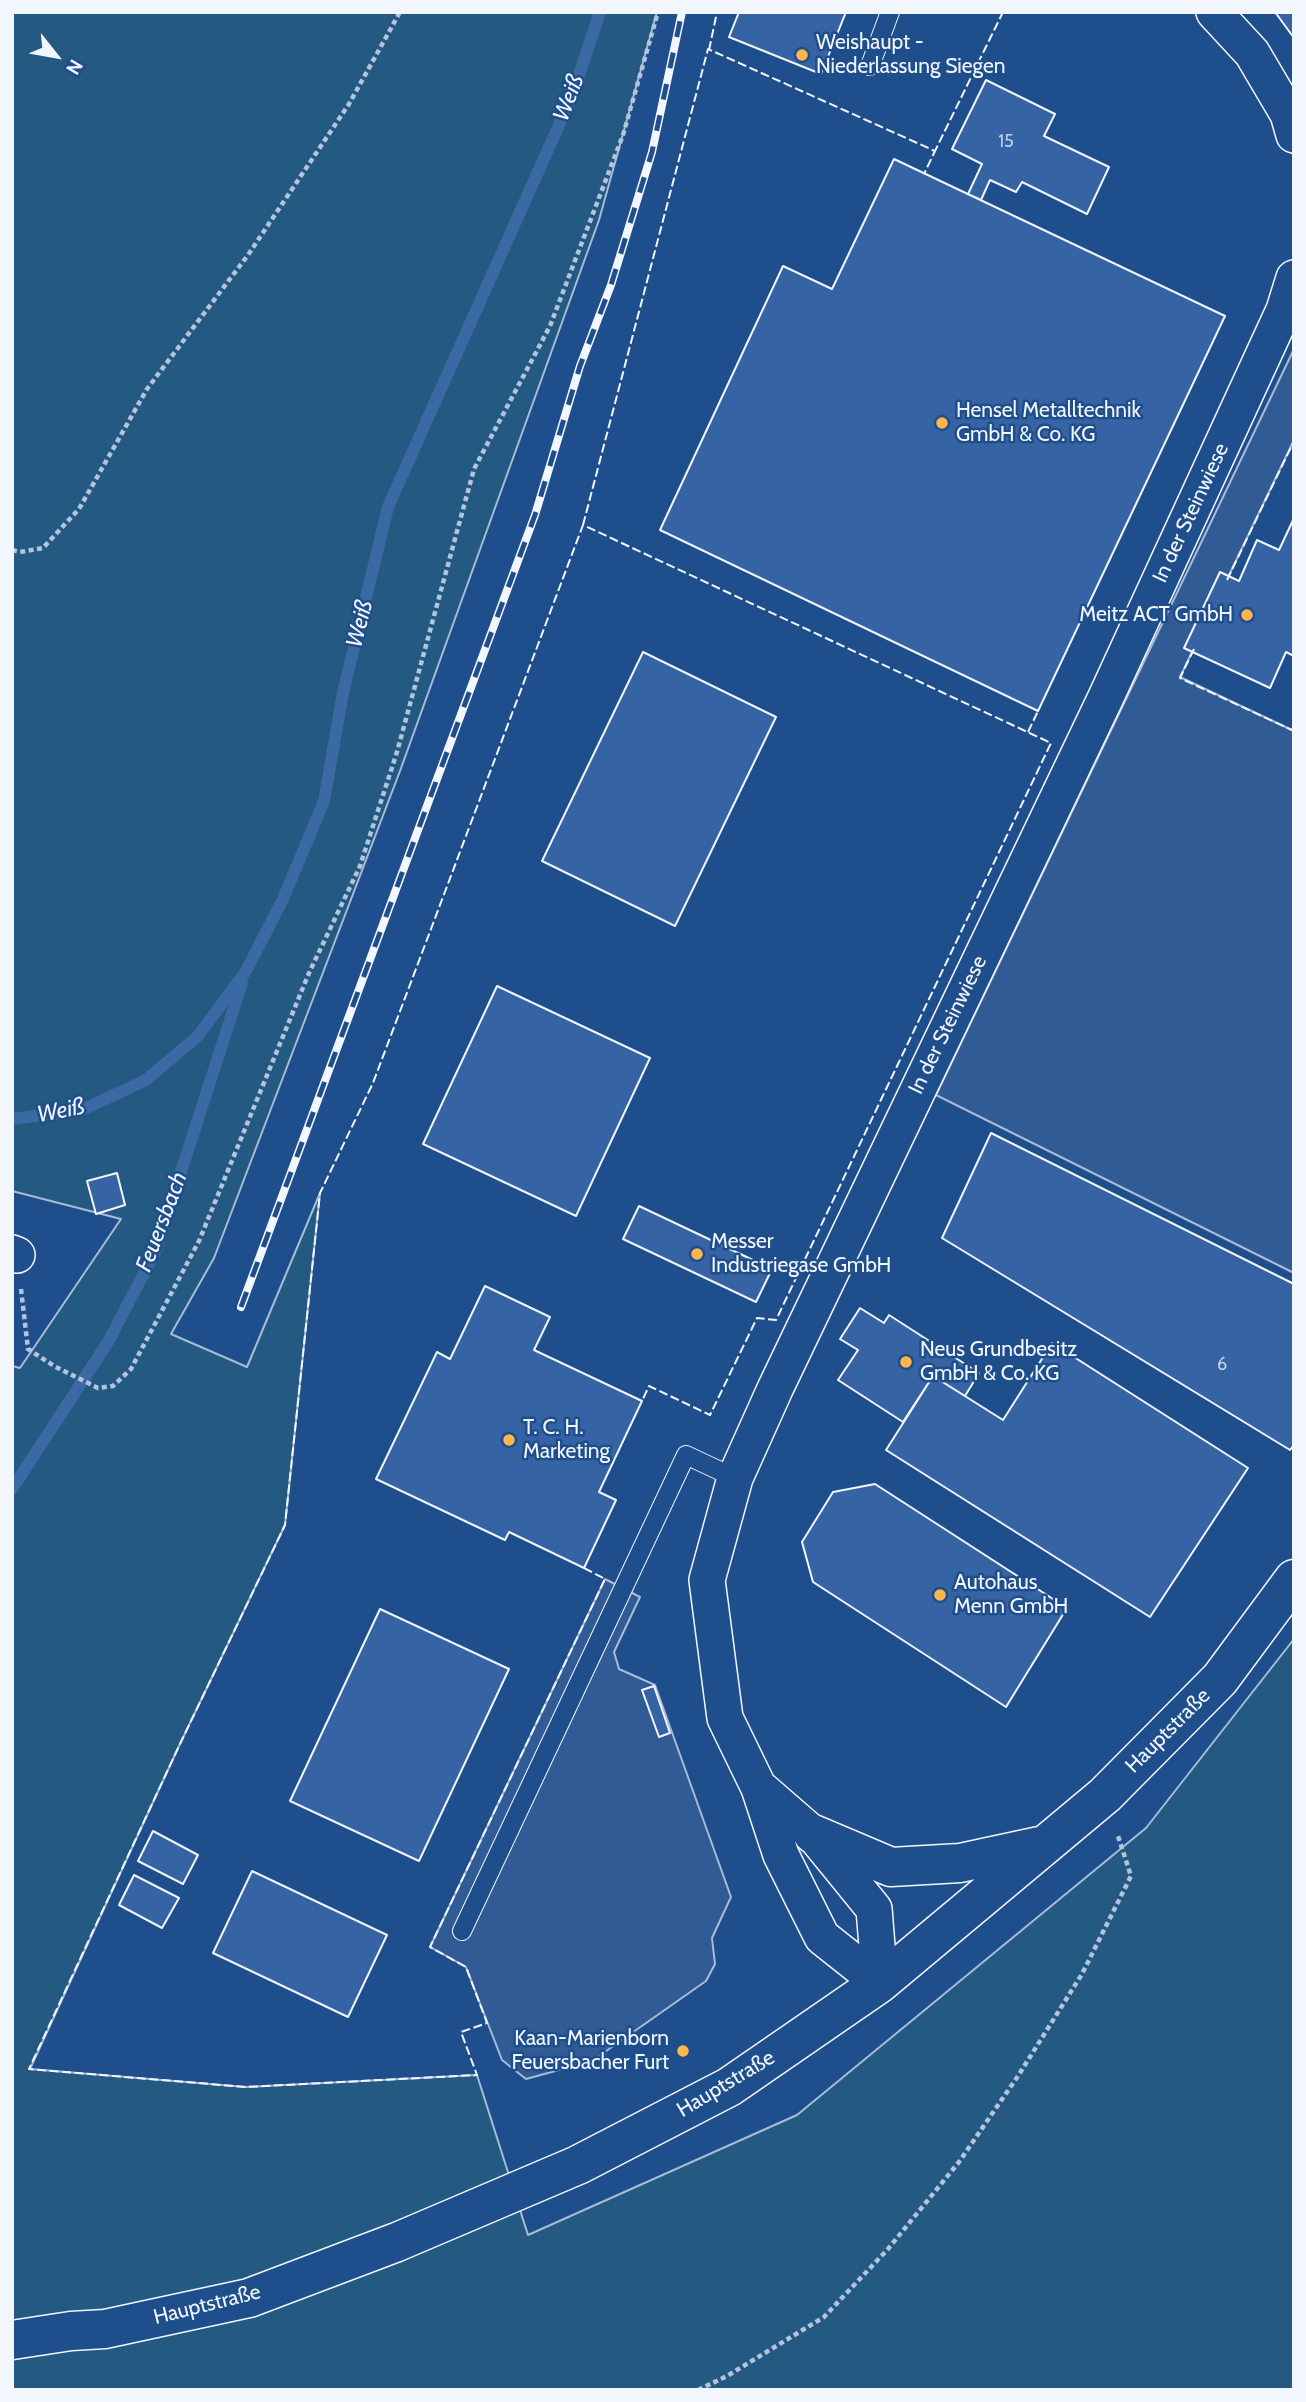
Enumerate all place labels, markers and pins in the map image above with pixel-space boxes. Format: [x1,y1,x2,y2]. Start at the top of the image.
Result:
place label: Weishaupt - Niederlassung Siegen [816,30,1005,80]
marker: Weishaupt - Niederlassung Siegen [794,47,810,63]
place label: Hensel Metalltechnik GmbH & Co. KG [956,398,1141,448]
marker: Hensel Metalltechnik GmbH & Co. KG [934,415,950,431]
place label: Meitz ACT GmbH [1079,602,1233,628]
marker: Meitz ACT GmbH [1239,607,1255,623]
place label: Messer Industriegase GmbH [711,1229,891,1279]
marker: Messer Industriegase GmbH [689,1246,705,1262]
place label: Neus Grundbesitz GmbH & Co. KG [920,1337,1077,1387]
marker: Neus Grundbesitz GmbH & Co. KG [898,1354,914,1370]
place label: T. C. H. Marketing [523,1415,610,1465]
marker: T. C. H. Marketing [501,1432,517,1448]
place label: Autohaus Menn GmbH [954,1570,1068,1620]
marker: Autohaus Menn GmbH [932,1587,948,1603]
place label: Kaan-Marienborn Feuersbacher Furt [511,2026,669,2076]
marker: Kaan-Marienborn Feuersbacher Furt [675,2043,691,2059]

